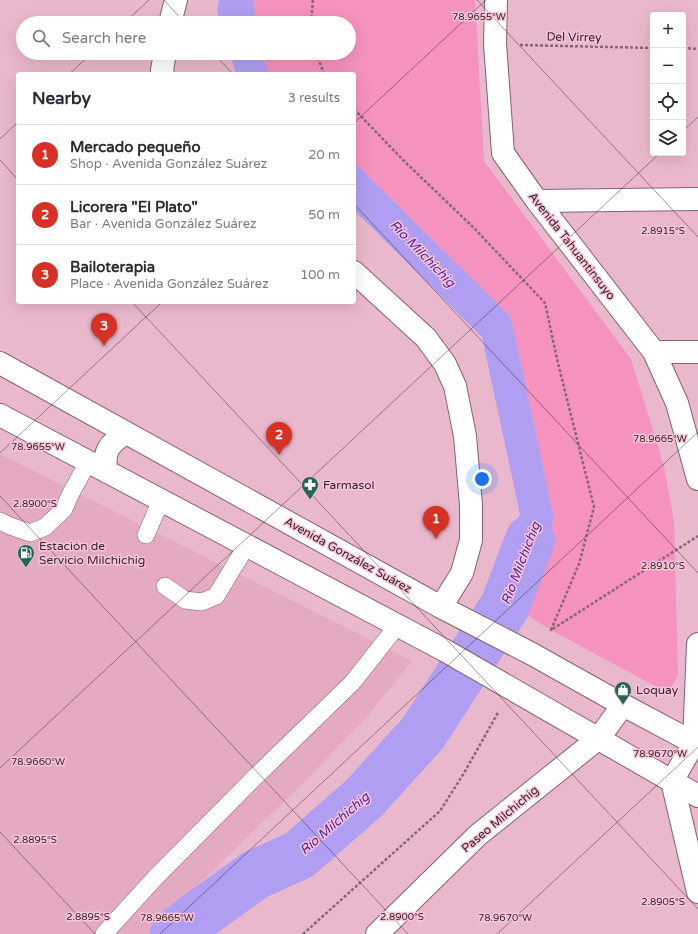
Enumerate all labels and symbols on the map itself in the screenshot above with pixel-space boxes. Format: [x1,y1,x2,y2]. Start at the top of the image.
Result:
text: 78.9655°W [452,11,506,23]
street label: Del Virrey [546,30,602,44]
street label: Avenida Tahuantinsuyo [526,189,618,303]
water label: Río Milchichig [386,217,459,291]
text: 2.8915°S [641,225,685,237]
pin: 3 [91,313,117,346]
pin: 2 [266,422,292,455]
text: 78.9665°W [633,433,687,445]
text: 78.9655°W [11,441,65,453]
your location [472,469,492,489]
pharmacy icon: Farmasol [300,475,320,500]
place label: Farmasol [323,478,375,492]
text: 2.8900°S [13,498,57,510]
pin: 1 [423,506,449,539]
street label: Avenida González Suárez [282,514,414,596]
water label: Río Milchichig [498,519,544,607]
place label: Estación de Servicio Milchichig [39,539,145,567]
fuel station icon: Estación de Servicio Milchichig [16,543,36,568]
text: 2.8910°S [641,560,685,572]
shop icon: Loquay [613,680,633,705]
place label: Loquay [636,683,679,697]
text: 78.9670°W [633,748,687,760]
text: 78.9660°W [11,756,65,768]
street label: Paseo Milchichig [459,783,541,855]
water label: Río Milchichig [297,789,373,858]
text: 2.8895°S [13,834,57,846]
text: 2.8905°S [641,896,685,908]
text: 2.8895°S [66,911,110,923]
text: 2.8900°S [380,911,424,923]
text: 78.9665°W [140,912,194,924]
text: 78.9670°W [478,912,532,924]

